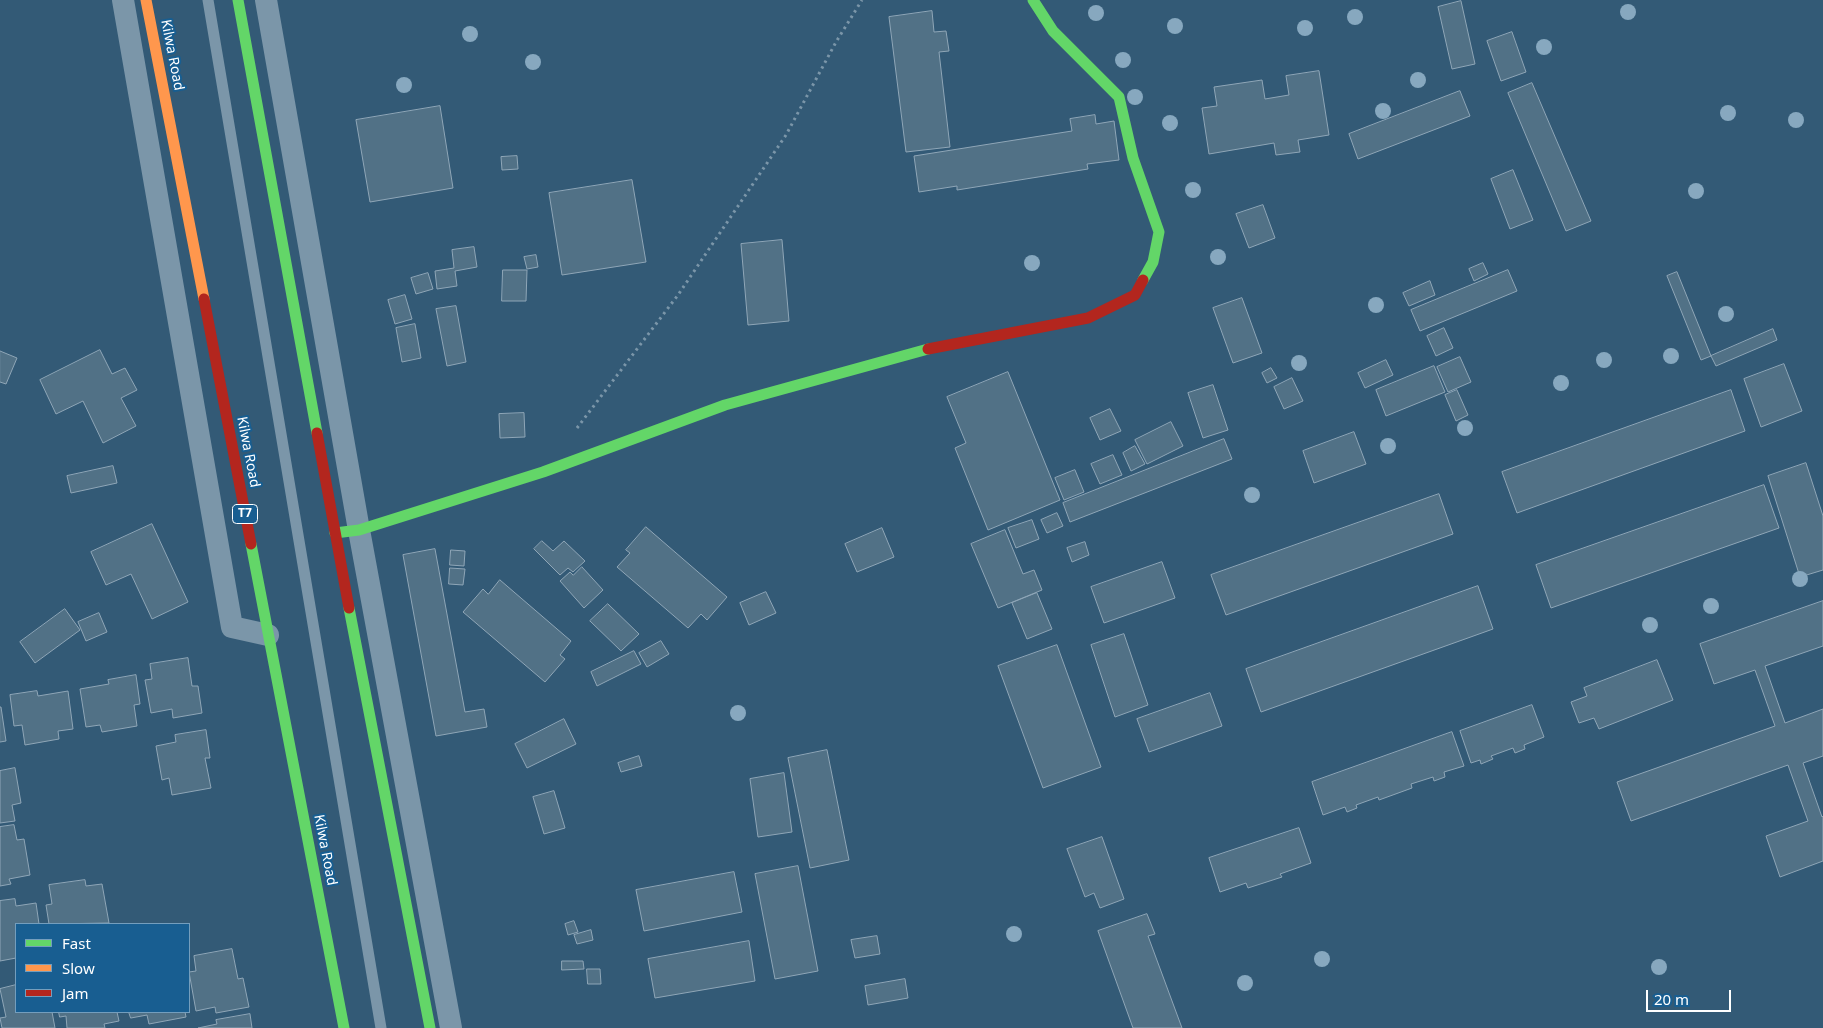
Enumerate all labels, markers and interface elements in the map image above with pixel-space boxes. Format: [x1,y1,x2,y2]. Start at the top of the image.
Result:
street label: Kilwa Road [157,18,187,92]
street label: Kilwa Road [233,415,263,489]
road number: T7 [232,504,258,524]
street label: Kilwa Road [310,813,340,887]
legend [15,923,190,1013]
text: Fast [62,933,91,953]
text: Slow [62,958,95,978]
scale bar [1648,980,1733,1012]
text: Jam [62,983,89,1003]
text: 20 m [1654,989,1689,1009]

